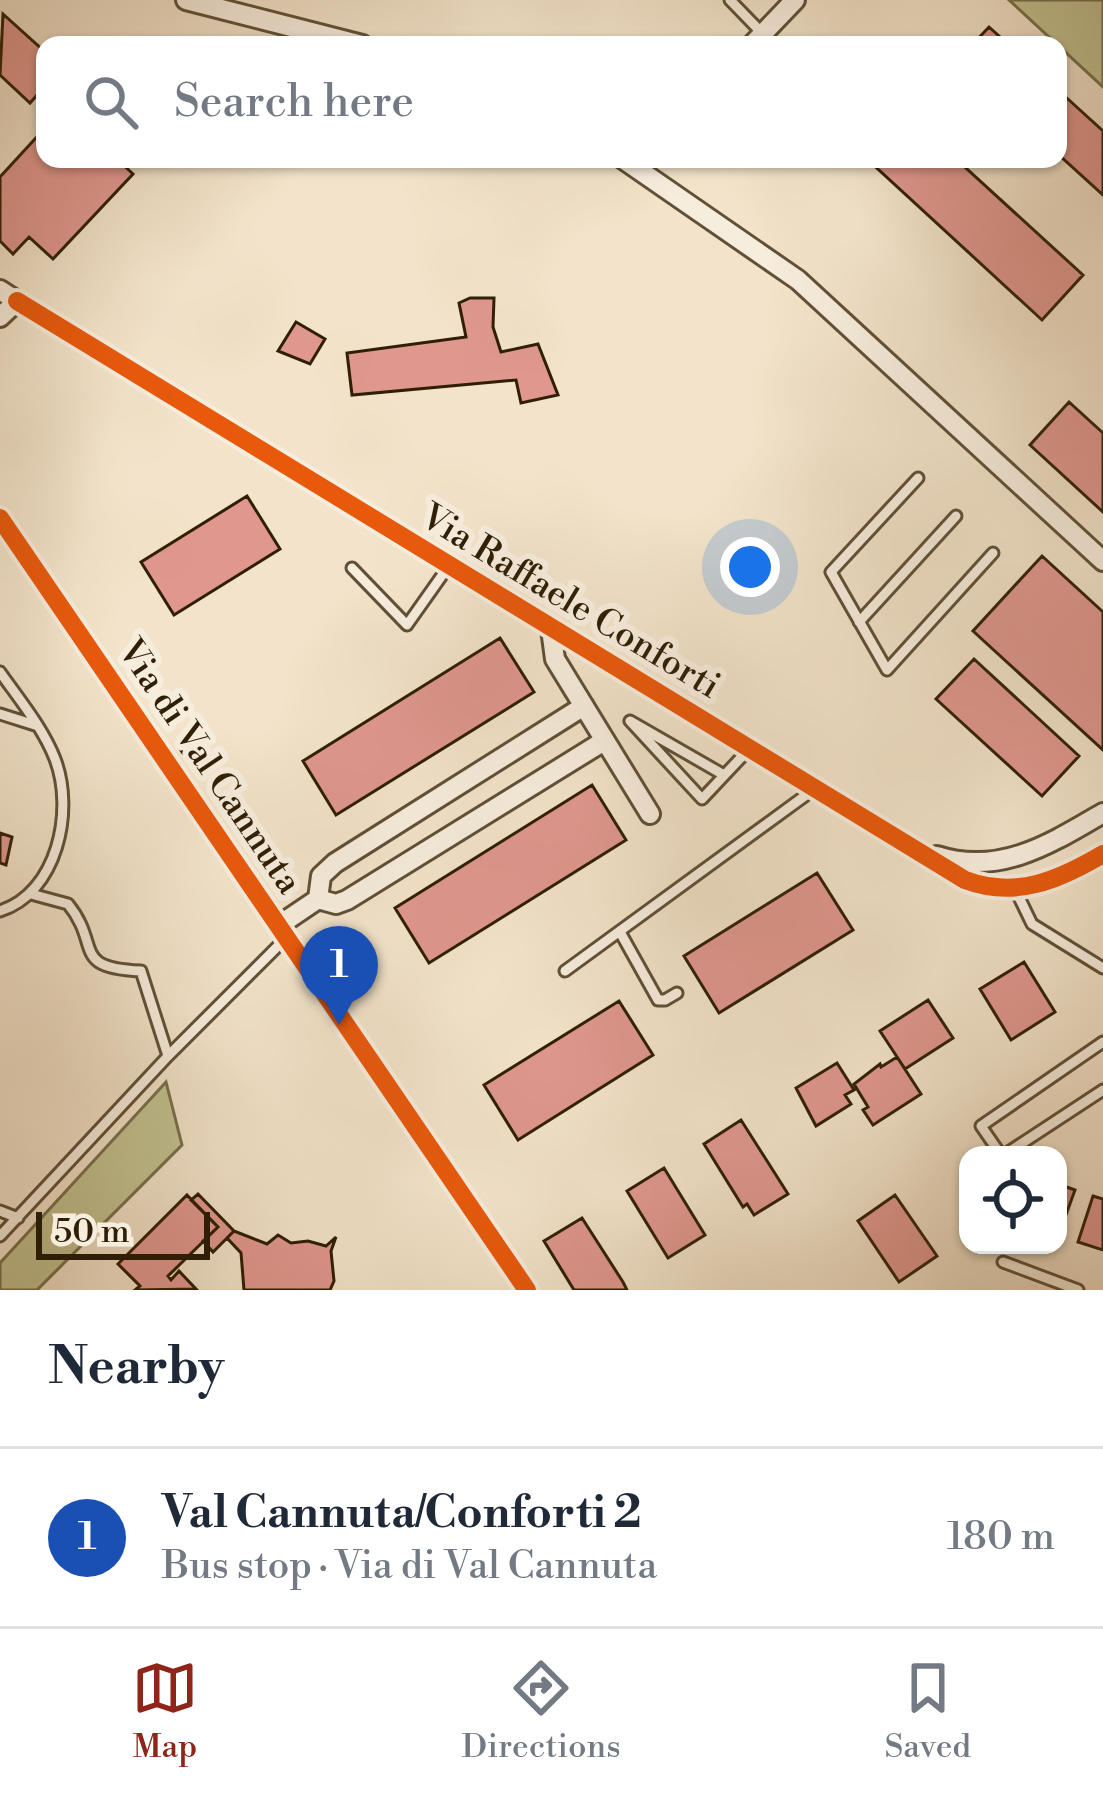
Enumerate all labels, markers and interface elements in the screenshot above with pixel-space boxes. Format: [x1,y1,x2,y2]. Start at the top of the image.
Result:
search box [36,36,1067,168]
icon: search [78,69,144,135]
text: Search here [174,74,414,131]
street label: Via Raffaele Conforti [411,494,728,709]
your location [720,537,780,597]
street label: Via di Val Cannuta [107,630,311,904]
pin: 1 [300,926,378,1025]
map controls [959,1146,1067,1254]
button: locate [959,1146,1067,1254]
scale bar [36,1206,210,1259]
text: 50 m [54,1212,130,1253]
text: Nearby [48,1336,224,1400]
text: Val Cannuta/Conforti 2 [162,1485,642,1542]
text: 1 [78,1513,96,1562]
text: 180 m [947,1513,1055,1562]
text: Bus stop · Via di Val Cannuta [162,1542,657,1591]
tab: Map [132,1655,198,1768]
tab: Directions [462,1655,621,1768]
tab: Saved [884,1655,971,1768]

